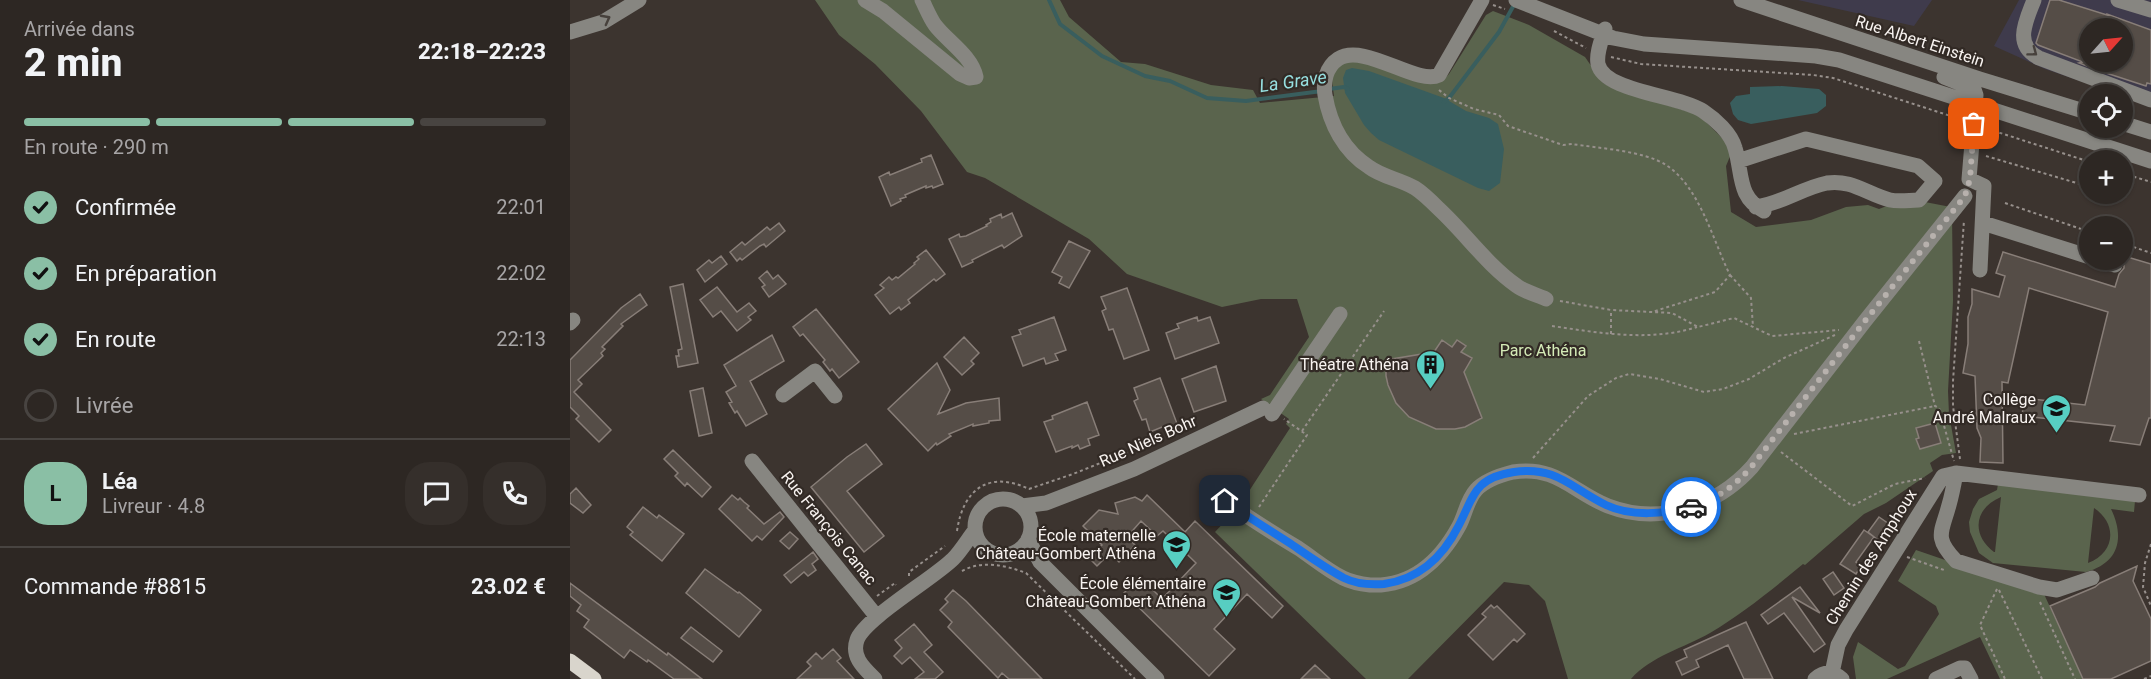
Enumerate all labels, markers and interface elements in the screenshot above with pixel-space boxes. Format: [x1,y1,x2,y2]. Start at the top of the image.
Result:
street label: Rue Albert Einstein [1853,11,1987,71]
one-way arrow [600,15,610,26]
text: Arrivée dans [24,17,135,41]
north arrow [2079,18,2133,72]
map controls [2079,18,2133,270]
text: 22:18–22:23 [418,39,546,64]
text: 2 min [24,40,122,86]
one-way arrow [2026,45,2037,56]
water label: La Grave [1258,66,1328,96]
button: locate [2079,84,2133,138]
pin [1948,98,1999,149]
icon: bag [1957,107,1990,140]
text: En route · 290 m [24,135,169,159]
button: + [2079,150,2133,204]
icon: check [24,191,57,224]
text: Confirmée [75,195,176,220]
text: 22:01 [496,195,546,219]
button: − [2079,216,2133,270]
icon: check [24,257,57,290]
text: En préparation [75,261,217,286]
text: 22:02 [496,261,546,285]
icon: check [24,323,57,356]
text: En route [75,327,156,352]
text: 22:13 [496,327,546,351]
park label: Parc Athéna [1500,341,1586,360]
building icon: Théatre Athéna [1414,348,1446,390]
place label: Théatre Athéna [1300,355,1409,374]
place label: Collège André Malraux [1933,390,2036,427]
school or university icon: Collège André Malraux [2041,392,2073,434]
text: Livrée [75,393,133,418]
street label: Rue Niels Bohr [1096,411,1200,471]
button: chat [405,462,468,525]
button: phone [483,462,546,525]
street label: Rue François Canac [777,467,881,589]
text: Léa [102,469,138,494]
pin [1199,475,1250,526]
courier [1661,477,1721,537]
text: L [50,481,61,506]
icon: home [1208,484,1241,517]
street label: Chemin des Amphoux [1822,486,1921,628]
icon: car [1675,491,1708,524]
text: Livreur · 4.8 [102,494,205,518]
place label: École maternelle Château-Gombert Athéna [975,526,1156,563]
school or university icon: École maternelle Château-Gombert Athéna [1161,528,1193,570]
text: Commande #8815 [24,574,206,599]
text: 23.02 € [471,574,546,599]
place label: École élémentaire Château-Gombert Athéna [1025,574,1206,611]
school or university icon: École élémentaire Château-Gombert Athéna [1211,576,1243,618]

